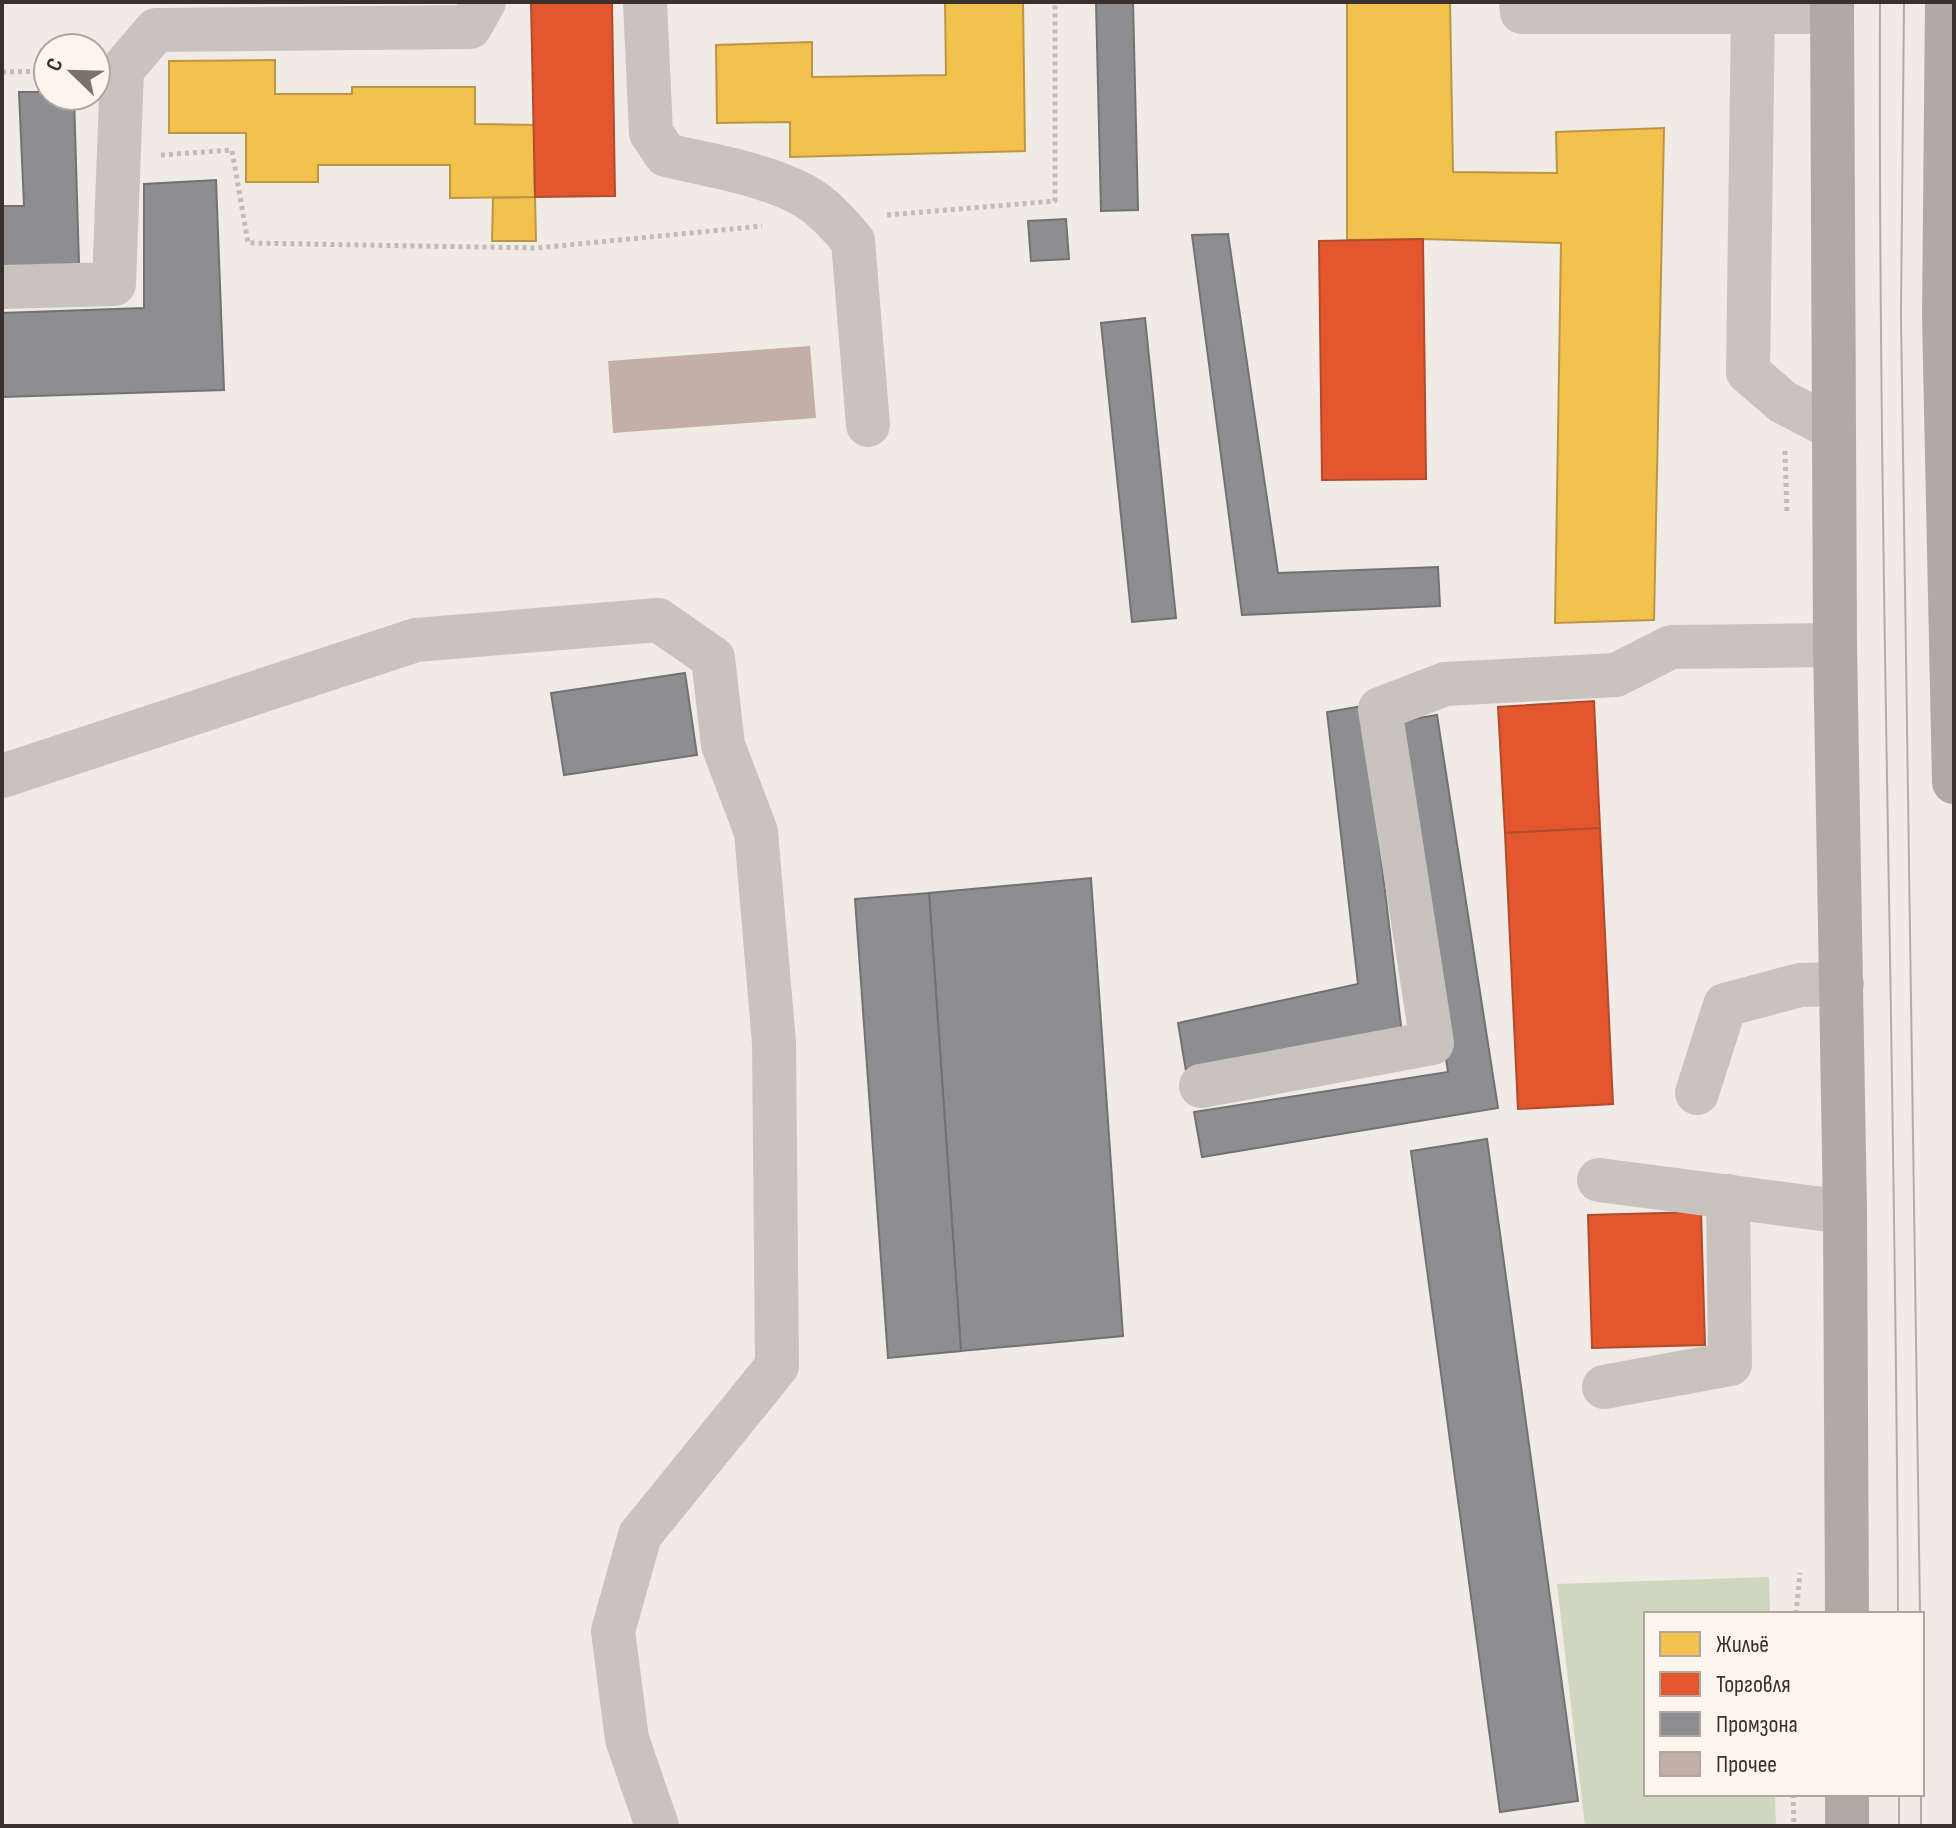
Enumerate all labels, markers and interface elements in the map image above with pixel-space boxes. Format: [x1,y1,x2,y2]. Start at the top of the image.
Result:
north arrow [32,32,112,112]
text: С [40,54,70,75]
legend [1644,1612,1924,1796]
text: Жильё [1716,1630,1769,1659]
text: Торговля [1716,1670,1791,1699]
text: Промзона [1716,1710,1798,1739]
text: Прочее [1716,1750,1777,1779]

